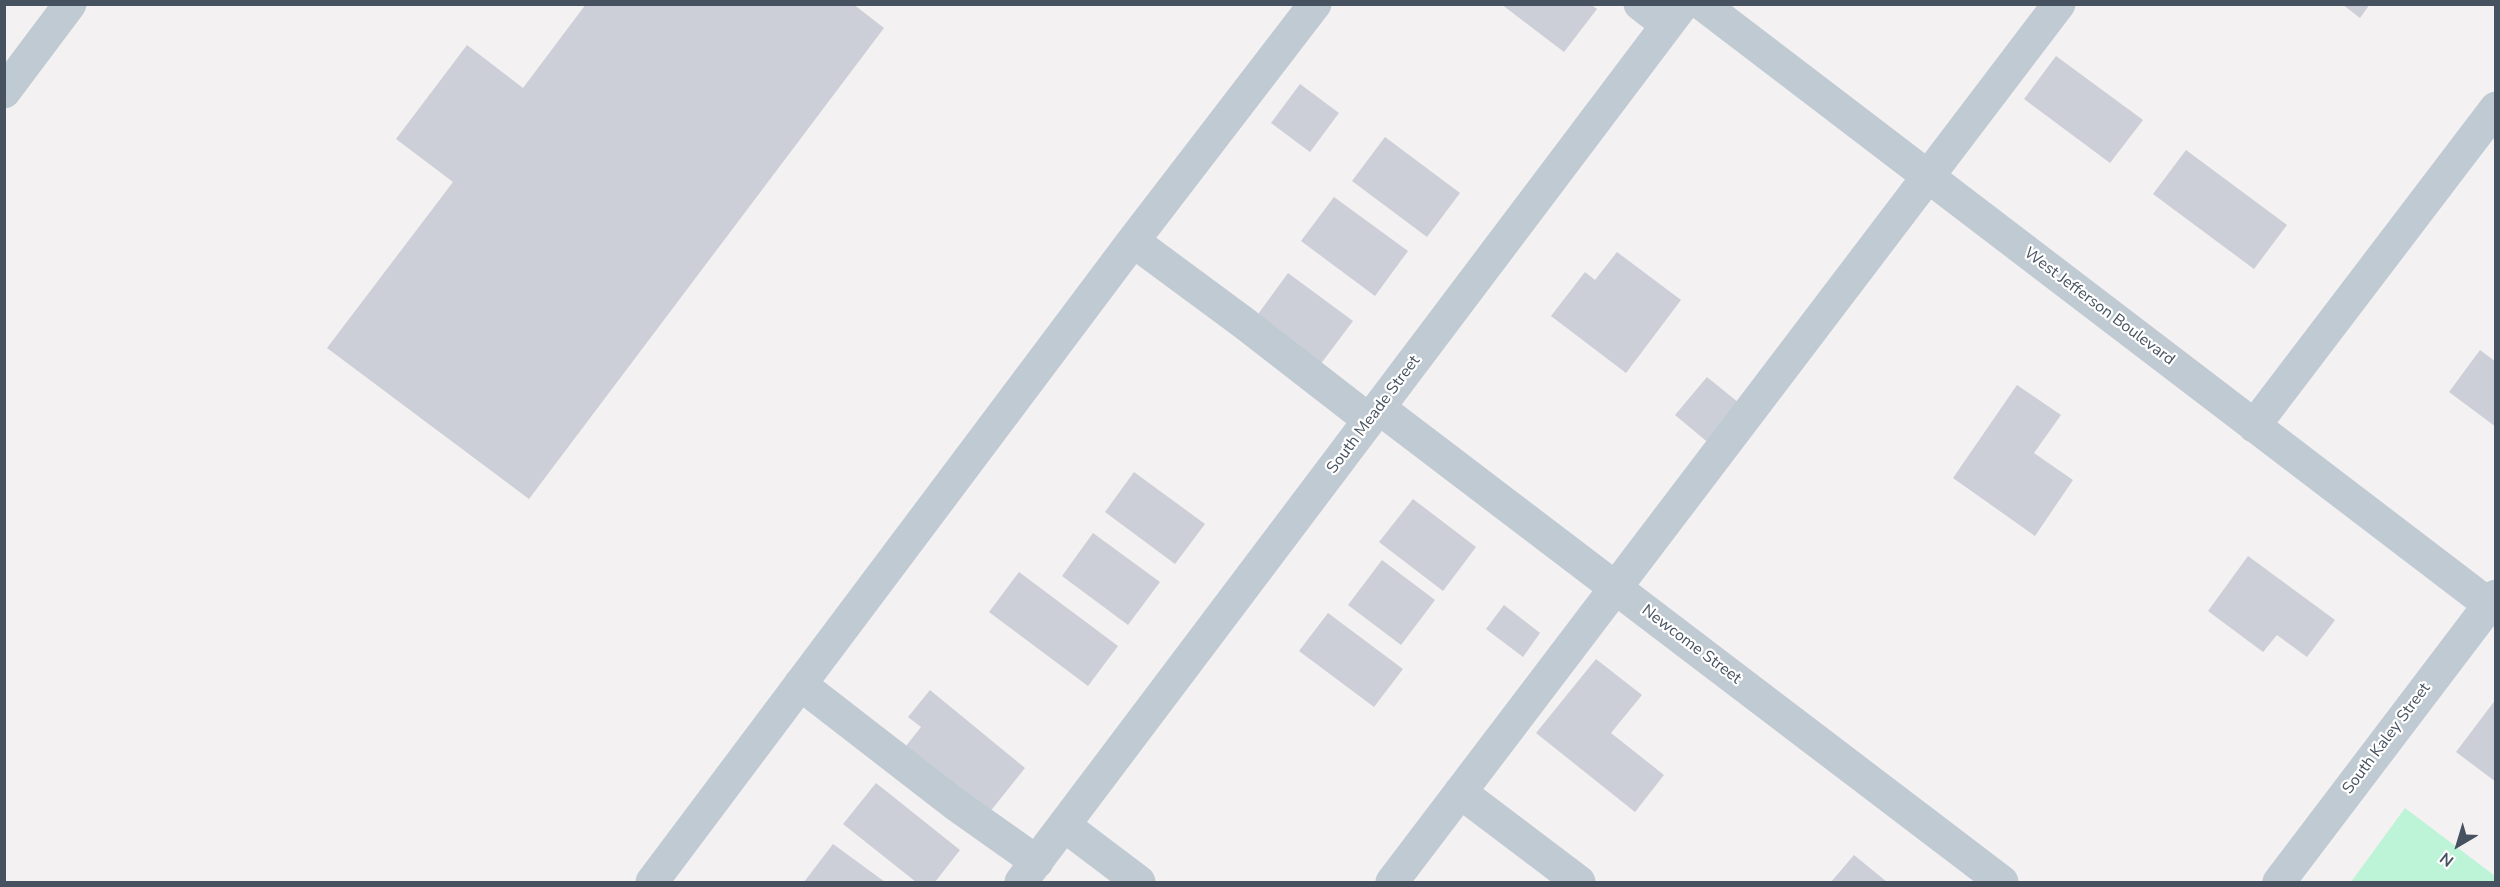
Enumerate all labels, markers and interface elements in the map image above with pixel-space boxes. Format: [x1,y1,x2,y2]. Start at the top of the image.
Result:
street label: West Jefferson Boulevard [2020,244,2178,370]
street label: South Meade Street [1323,352,1425,478]
street label: Newcome Street [1637,601,1745,689]
street label: South Kaley Street [2339,680,2435,798]
north arrow [2428,815,2488,875]
text: N [2435,847,2458,872]

